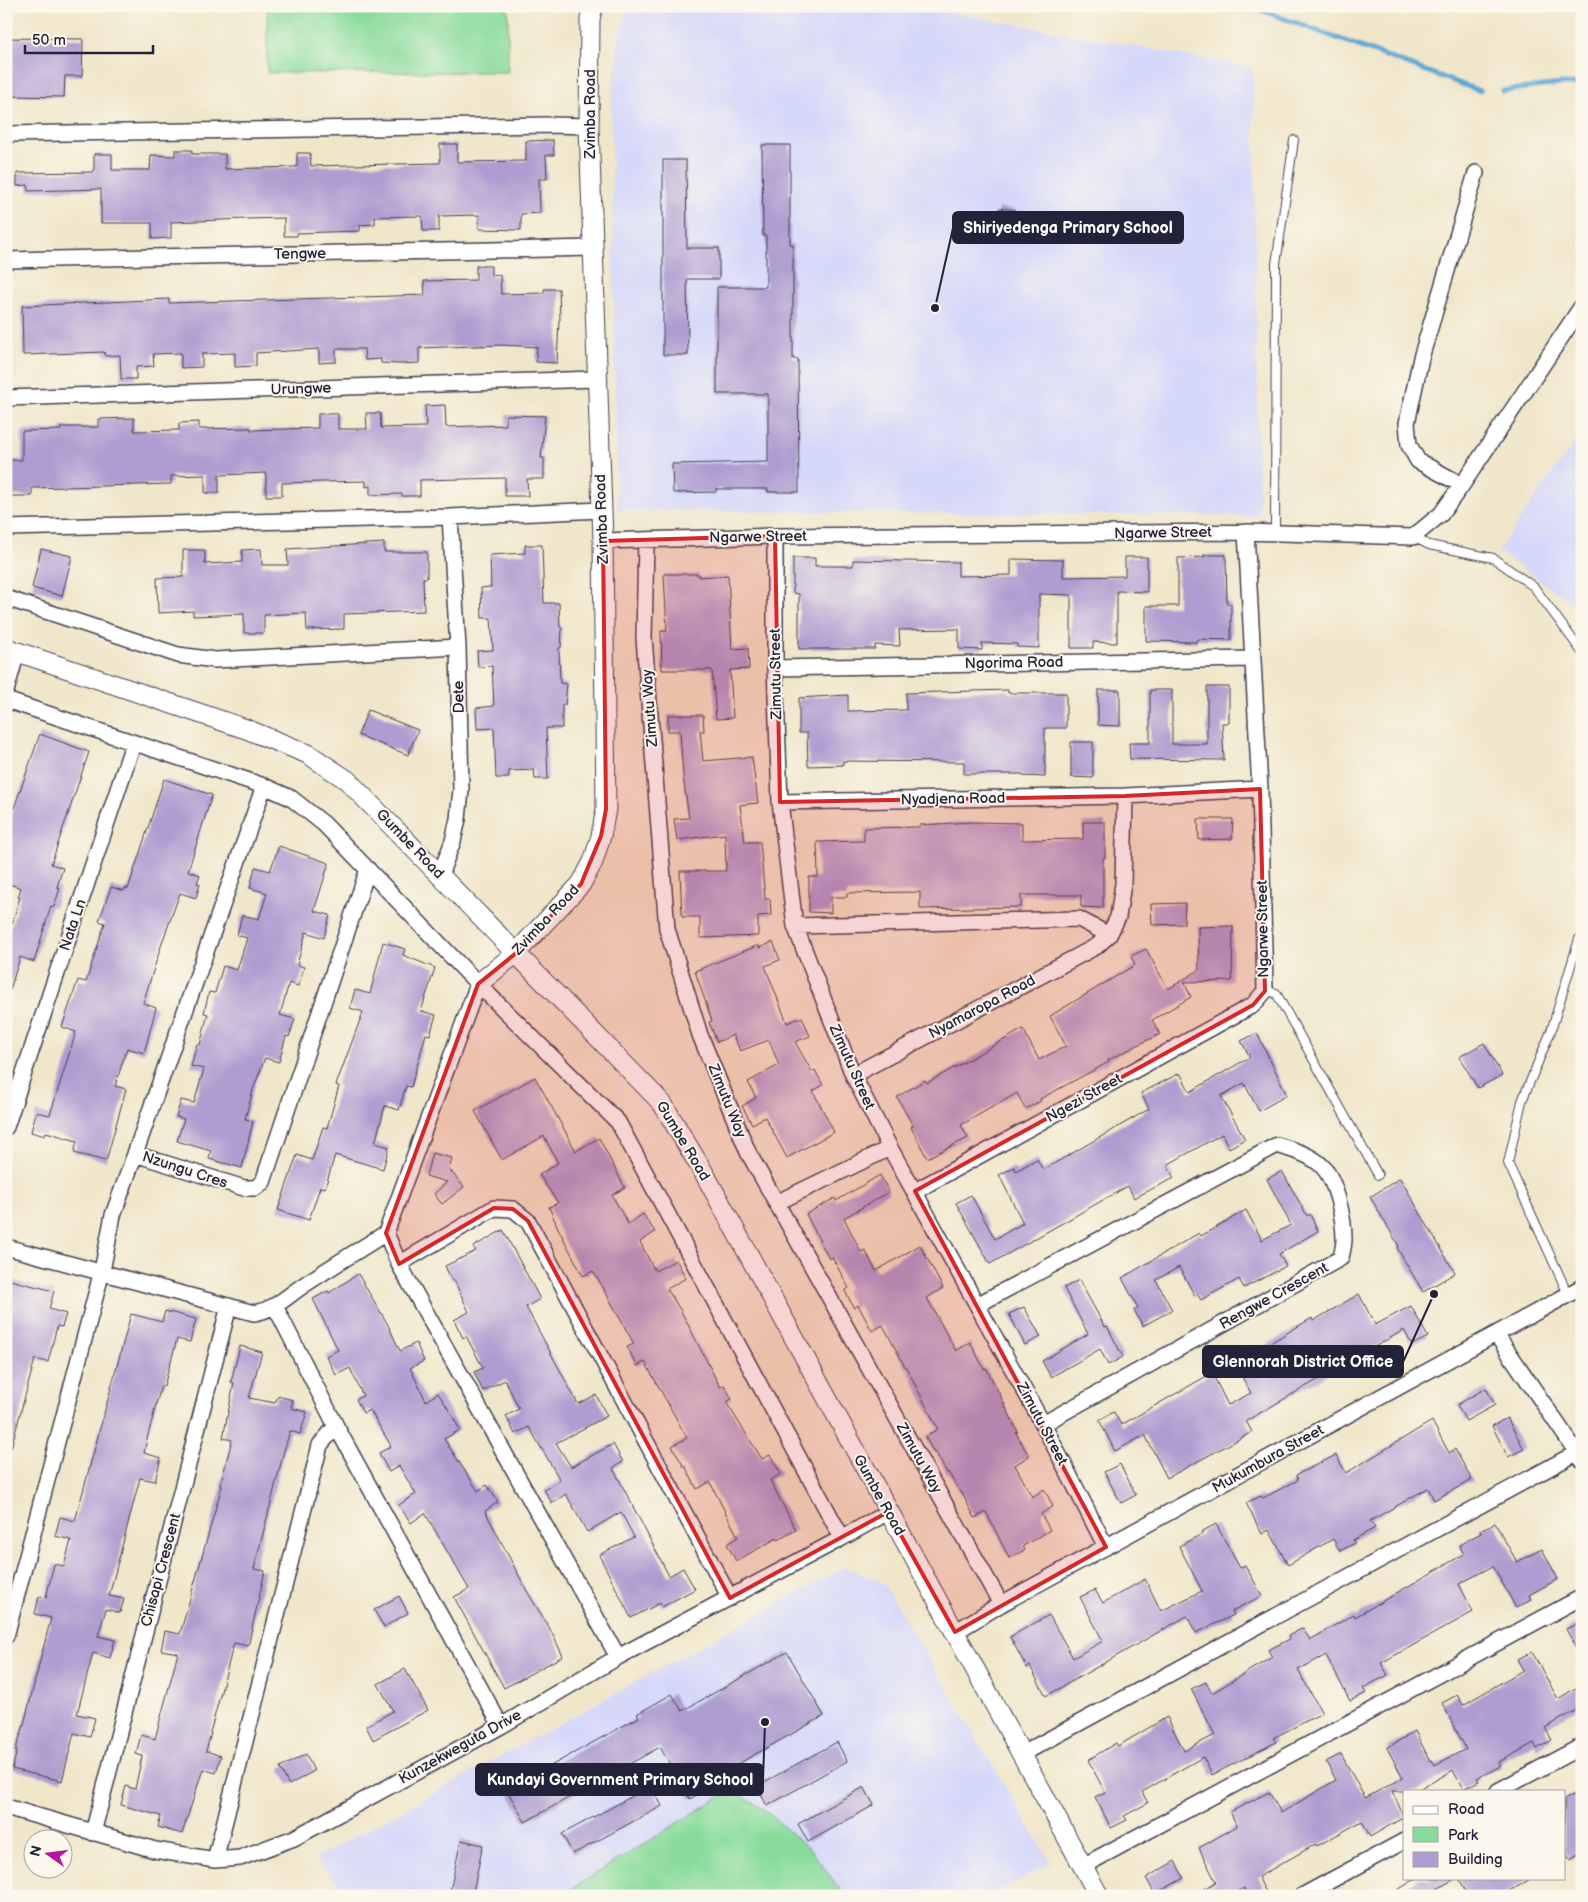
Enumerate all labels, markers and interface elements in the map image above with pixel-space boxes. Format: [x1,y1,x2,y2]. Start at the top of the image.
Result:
scale bar [25,22,152,54]
text: 50 m [32,31,66,50]
street label: Zvimba Road [581,69,600,160]
callout: Shiriyedenga Primary School [953,212,1183,243]
text: Shiriyedenga Primary School [963,219,1173,238]
street label: Tengwe [274,244,326,264]
street label: Urungwe [270,378,332,400]
street label: Zvimba Road [591,474,613,565]
street label: Ngarwe Street [1114,523,1212,543]
street label: Ngarwe Street [709,527,807,547]
street label: Zimutu Street [766,628,786,721]
street label: Ngorima Road [965,653,1063,673]
street label: Zimutu Way [638,668,662,748]
street label: Dete [449,680,469,713]
street label: Nyadjena Road [901,789,1005,809]
street label: Gumbe Road [372,805,448,883]
street label: Ngarwe Street [1253,880,1273,978]
street label: Zvimba Road [508,881,584,960]
street label: Nata Ln [55,897,91,953]
street label: Nyamaropa Road [925,971,1039,1043]
street label: Zimutu Street [824,1021,879,1113]
street label: Zimutu Way [703,1060,750,1141]
street label: Ngezi Street [1042,1069,1126,1127]
street label: Gumbe Road [652,1098,714,1184]
street label: Nzungu Cres [140,1147,231,1193]
street label: Rengwe Crescent [1216,1258,1332,1334]
callout: Glennorah District Office [1203,1346,1403,1377]
text: Glennorah District Office [1213,1353,1393,1372]
street label: Zimutu Street [1012,1378,1072,1469]
street label: Zimutu Way [891,1418,946,1497]
street label: Mukumbura Street [1209,1420,1327,1498]
street label: Gumbe Road [849,1451,909,1539]
street label: Chisapi Crescent [137,1511,185,1629]
street label: Kunzekweguta Drive [395,1705,525,1789]
callout: Kundayi Government Primary School [476,1764,763,1795]
text: Kundayi Government Primary School [487,1771,753,1790]
legend [1403,1790,1566,1880]
text: Road [1448,1800,1484,1819]
text: Park [1448,1826,1479,1845]
north arrow [22,1830,72,1880]
text: N [26,1844,45,1858]
text: Building [1448,1850,1503,1869]

